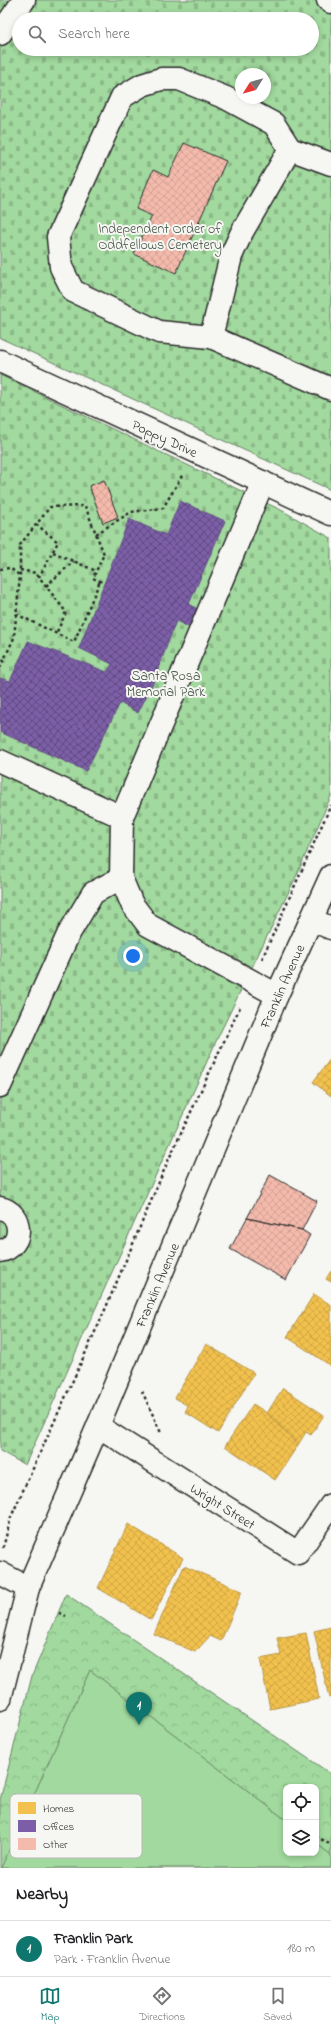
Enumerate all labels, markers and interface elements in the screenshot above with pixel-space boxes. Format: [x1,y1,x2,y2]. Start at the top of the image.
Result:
search box [12,12,319,56]
icon: search [26,23,48,45]
text: Search here [58,23,130,45]
north arrow [235,68,271,104]
park label: Independent Order of Oddfellows Cemetery [98,219,222,257]
street label: Poppy Drive [128,415,201,465]
park label: Santa Rosa Memorial Park [127,666,206,703]
street label: Franklin Avenue [255,941,312,1033]
your location [123,946,143,966]
street label: Franklin Avenue [131,1239,186,1332]
street label: Wright Street [185,1479,259,1537]
pin: 1 [126,1692,152,1725]
map controls [283,1784,319,1856]
button: locate [283,1784,319,1820]
legend [10,1794,142,1858]
text: Homes [43,1801,75,1817]
text: Offices [43,1819,74,1835]
button: layers [283,1820,319,1856]
text: Other [43,1837,68,1853]
text: Nearby [16,1882,68,1907]
text: Franklin Park [54,1928,133,1950]
text: 1 [27,1939,31,1958]
text: 180 m [287,1939,315,1958]
text: Park · Franklin Avenue [54,1950,170,1969]
tab: Map [39,1985,61,2025]
tab: Directions [139,1985,185,2025]
tab: Saved [263,1985,292,2025]

